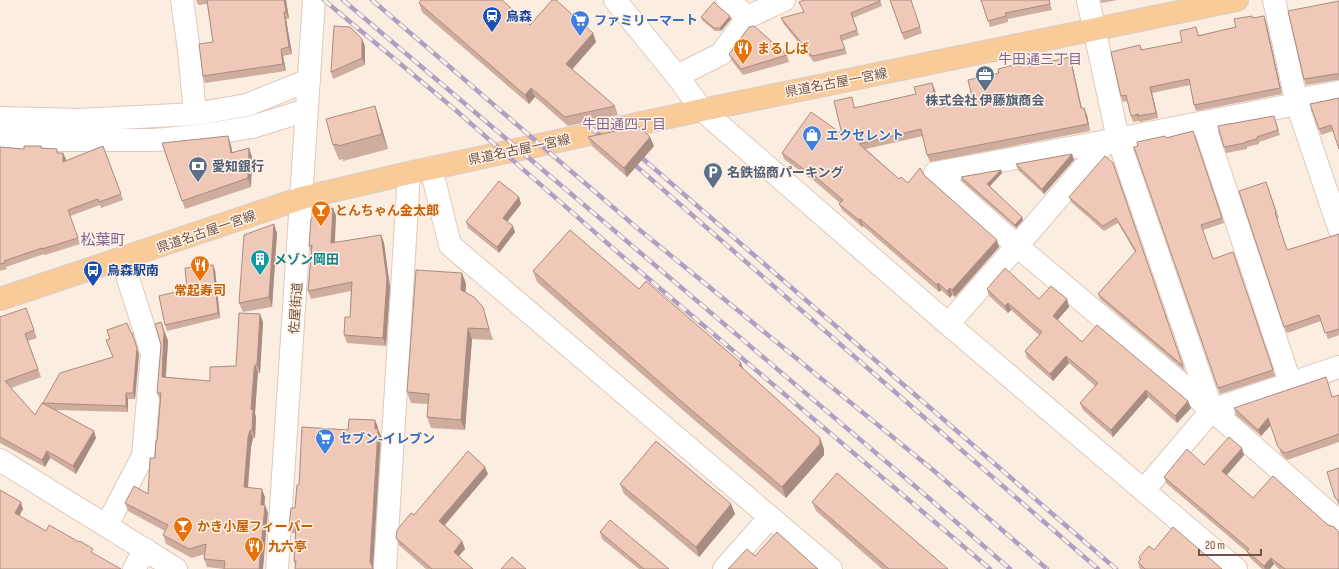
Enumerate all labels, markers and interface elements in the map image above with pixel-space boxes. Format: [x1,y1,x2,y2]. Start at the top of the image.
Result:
station icon: 烏森 [481,5,503,33]
place label: 烏森 [506,9,532,25]
supermarket icon: ファミリーマート [569,9,591,37]
place label: ファミリーマート [594,13,698,29]
restaurant icon: まるしば [732,37,754,65]
place label: まるしば [757,41,809,57]
district label: 牛田通三丁目 [998,51,1082,68]
office icon: 株式会社 伊藤旗商会 [974,64,996,92]
street label: 県道名古屋一宮線 [784,65,889,101]
place label: 株式会社 伊藤旗商会 [925,93,1045,109]
district label: 牛田通四丁目 [582,116,666,133]
shop icon: エクセレント [801,124,823,152]
place label: エクセレント [826,128,904,144]
street label: 県道名古屋一宮線 [467,131,572,169]
bank icon: 愛知銀行 [187,155,209,183]
place label: 愛知銀行 [212,159,264,175]
parking icon: 名鉄協商パーキング [702,161,724,189]
place label: 名鉄協商パーキング [727,165,844,181]
bar icon: とんちゃん金太郎 [310,199,332,227]
place label: とんちゃん金太郎 [335,203,439,219]
street label: 県道名古屋一宮線 [155,207,258,256]
district label: 松葉町 [80,231,126,250]
building icon: メゾン岡田 [249,248,271,276]
place label: メゾン岡田 [274,252,339,268]
restaurant icon: 常起寿司 [189,254,211,282]
bus stop icon: 烏森駅南 [82,259,104,287]
place label: 烏森駅南 [107,263,159,279]
street label: 佐屋街道 [286,282,306,335]
place label: 常起寿司 [174,283,226,299]
supermarket icon: セブン-イレブン [314,427,336,455]
place label: セブン-イレブン [339,431,435,447]
bar icon: かき小屋フィーバー [172,515,194,543]
place label: かき小屋フィーバー [197,519,314,535]
scale bar [1199,531,1261,557]
restaurant icon: 九六亭 [243,535,265,563]
text: 20 m [1205,538,1225,553]
place label: 九六亭 [268,539,307,555]

